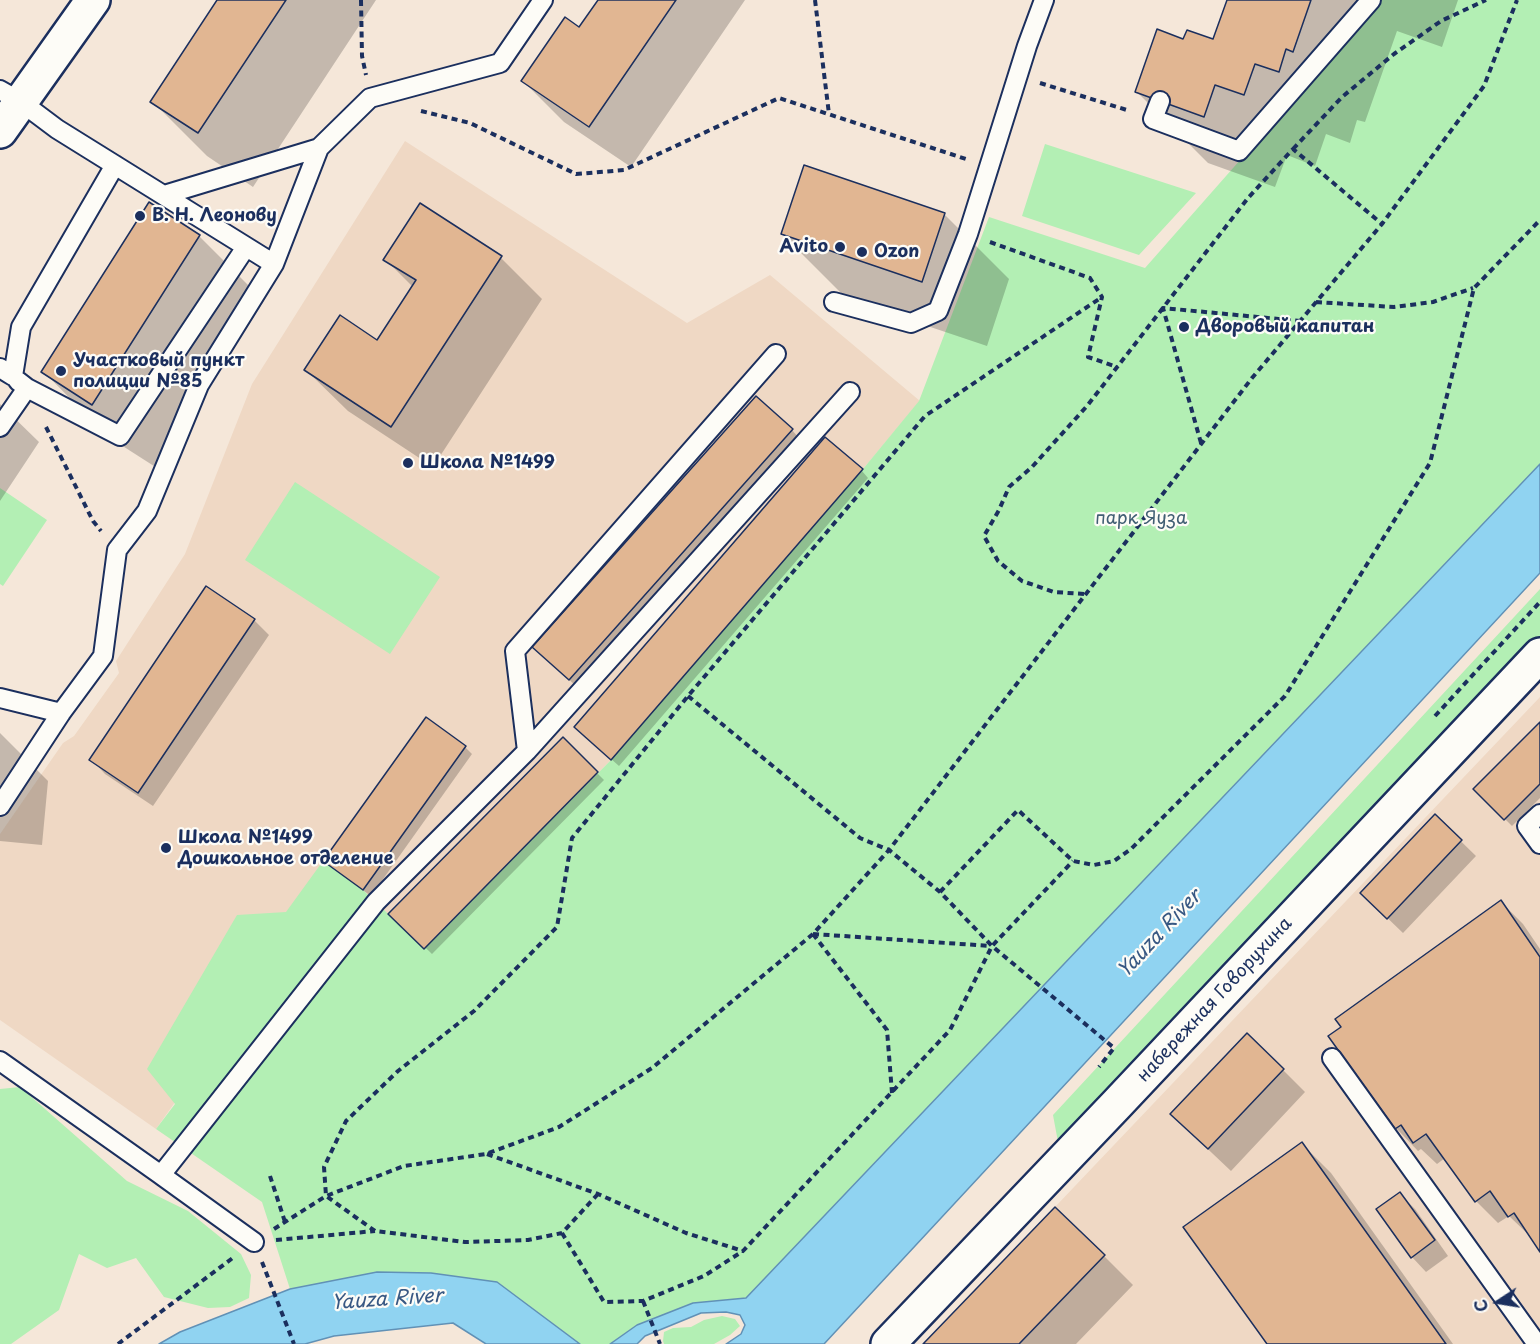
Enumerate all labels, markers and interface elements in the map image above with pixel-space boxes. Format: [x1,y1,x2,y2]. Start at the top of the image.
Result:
place label: В. Н. Леонову [152,205,277,227]
marker: В. Н. Леонову [133,209,147,223]
place label: Avito [779,236,828,258]
marker: Avito [833,240,847,254]
place label: Ozon [874,241,919,263]
marker: Ozon [855,245,869,259]
place label: Дворовый капитан [1196,316,1374,338]
marker: Дворовый капитан [1177,320,1191,334]
place label: Участковый пункт полиции №85 [73,350,244,392]
marker: Участковый пункт полиции №85 [54,364,68,378]
place label: Школа №1499 [420,452,555,474]
marker: Школа №1499 [401,456,415,470]
park label: парк Яуза [1095,508,1187,530]
place label: Школа №1499 Дошкольное отделение [178,827,393,870]
marker: Школа №1499 Дошкольное отделение [159,841,173,855]
water label: Yauza River [1113,885,1207,983]
street label: набережная Говорухина [1133,913,1297,1087]
north arrow [1468,1272,1528,1332]
water label: Yauza River [331,1284,443,1316]
text: С [1467,1297,1493,1314]

